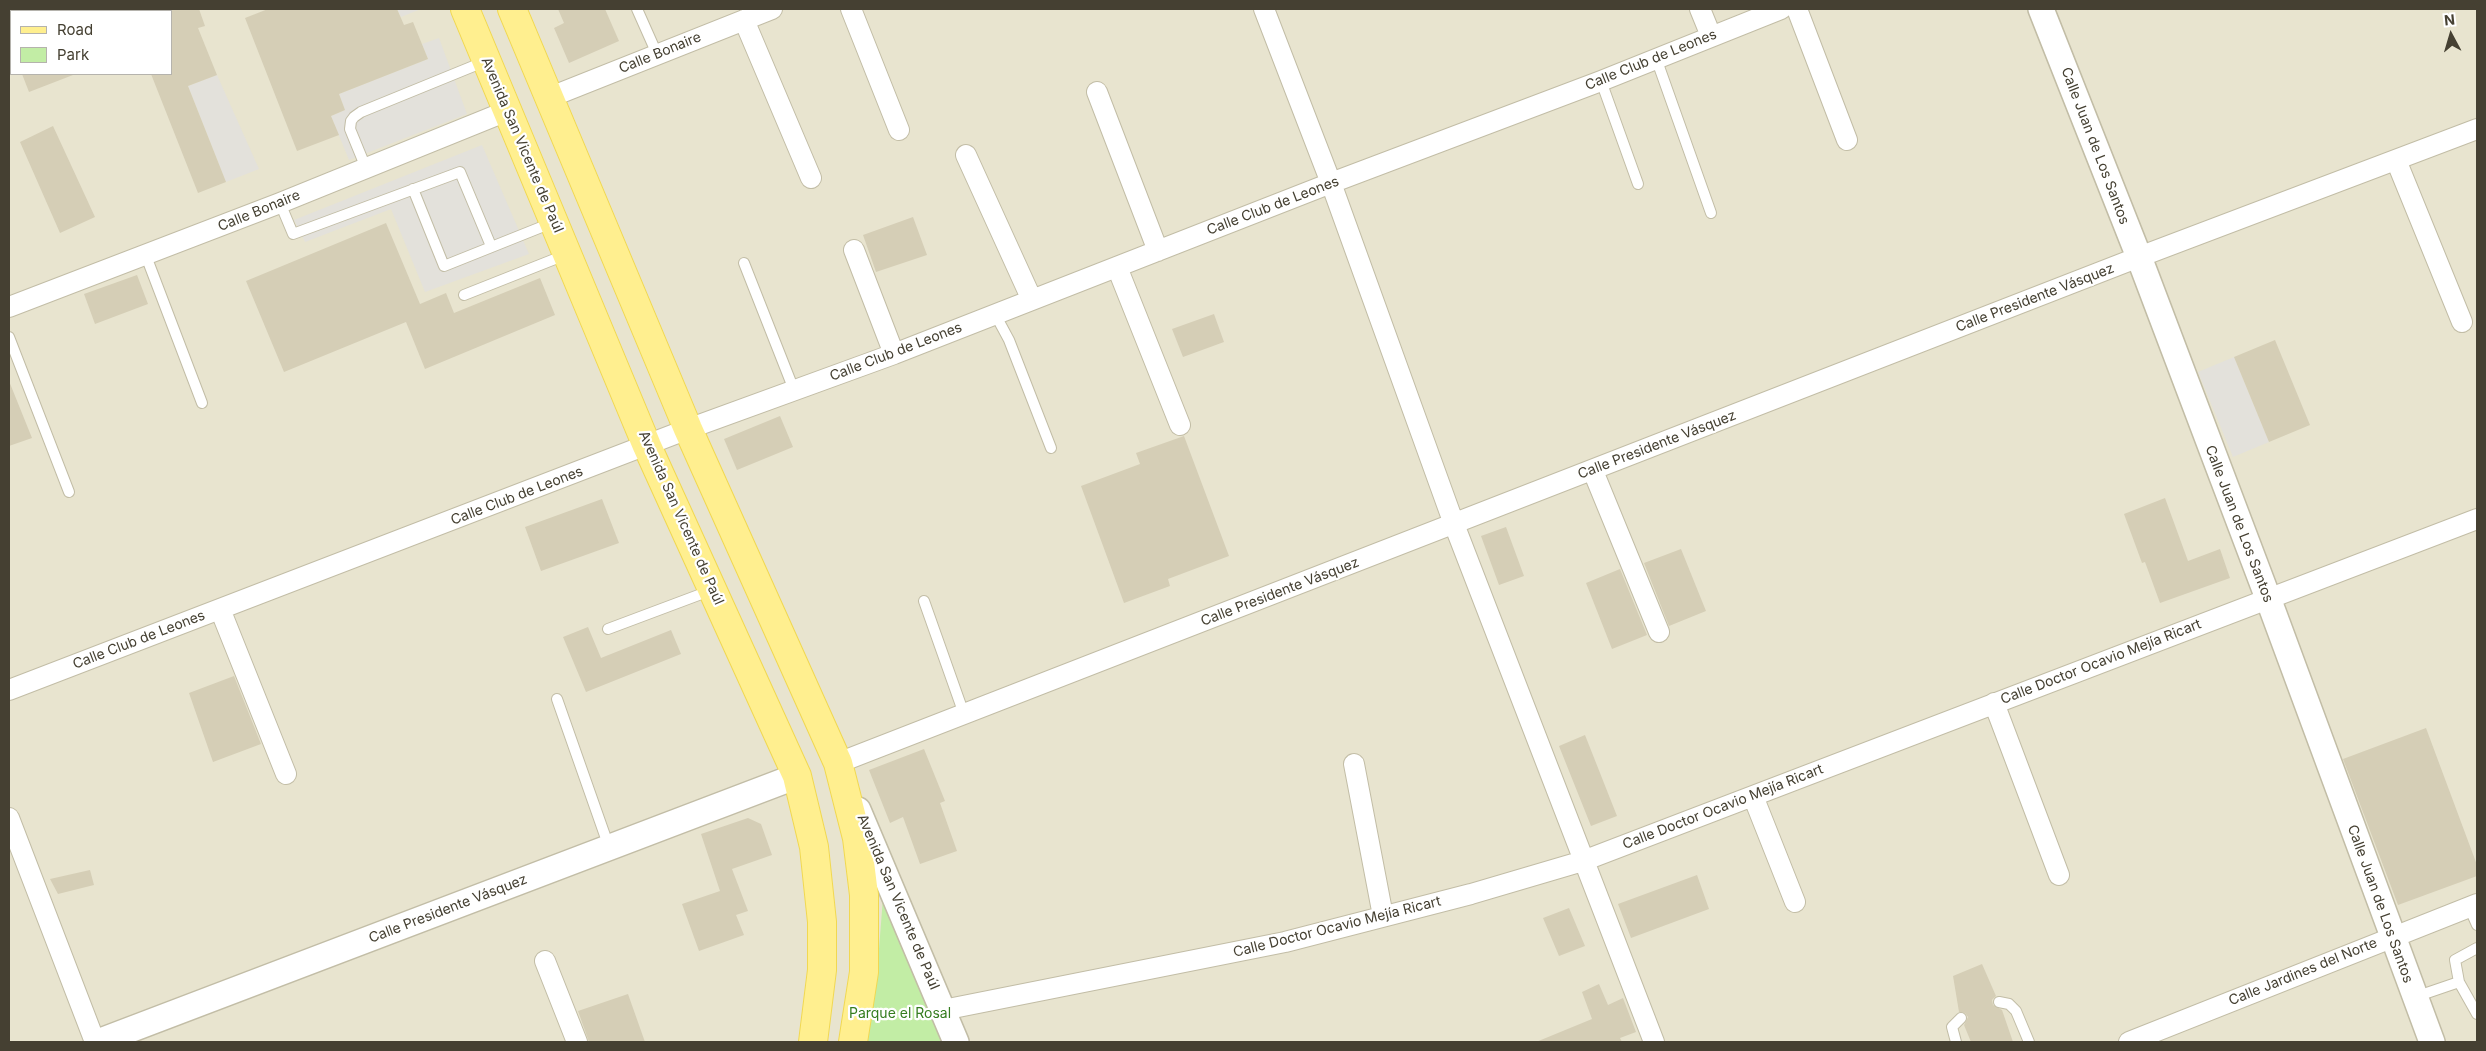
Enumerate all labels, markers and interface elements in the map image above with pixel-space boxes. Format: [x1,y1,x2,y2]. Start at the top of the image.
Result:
legend [10,10,172,75]
north arrow [2426,10,2476,60]
text: N [2443,11,2456,29]
text: Road [57,20,93,39]
street label: Calle Club de Leones [1583,26,1719,94]
street label: Calle Bonaire [616,29,704,77]
text: Park [57,45,89,64]
street label: Avenida San Vicente de Paúl [477,55,567,235]
street label: Calle Juan de Los Santos [2057,65,2133,227]
street label: Calle Club de Leones [1204,173,1342,239]
street label: Calle Bonaire [215,187,303,235]
street label: Calle Presidente Vásquez [1953,260,2117,336]
street label: Calle Club de Leones [827,319,965,385]
street label: Calle Presidente Vásquez [1575,407,1739,483]
street label: Avenida San Vicente de Paúl [635,428,727,608]
street label: Calle Juan de Los Santos [2201,443,2277,605]
street label: Calle Club de Leones [448,463,586,529]
street label: Calle Presidente Vásquez [1198,554,1362,630]
street label: Calle Club de Leones [70,607,208,673]
street label: Calle Doctor Ocavio Mejía Ricart [1998,616,2204,708]
street label: Calle Doctor Ocavio Mejía Ricart [1620,761,1826,853]
street label: Avenida San Vicente de Paúl [853,812,943,992]
street label: Calle Juan de Los Santos [2344,823,2416,985]
street label: Calle Presidente Vásquez [366,871,530,947]
street label: Calle Doctor Ocavio Mejía Ricart [1231,893,1443,961]
street label: Calle Jardines del Norte [2226,934,2380,1010]
park label: Parque el Rosal [849,1006,951,1022]

